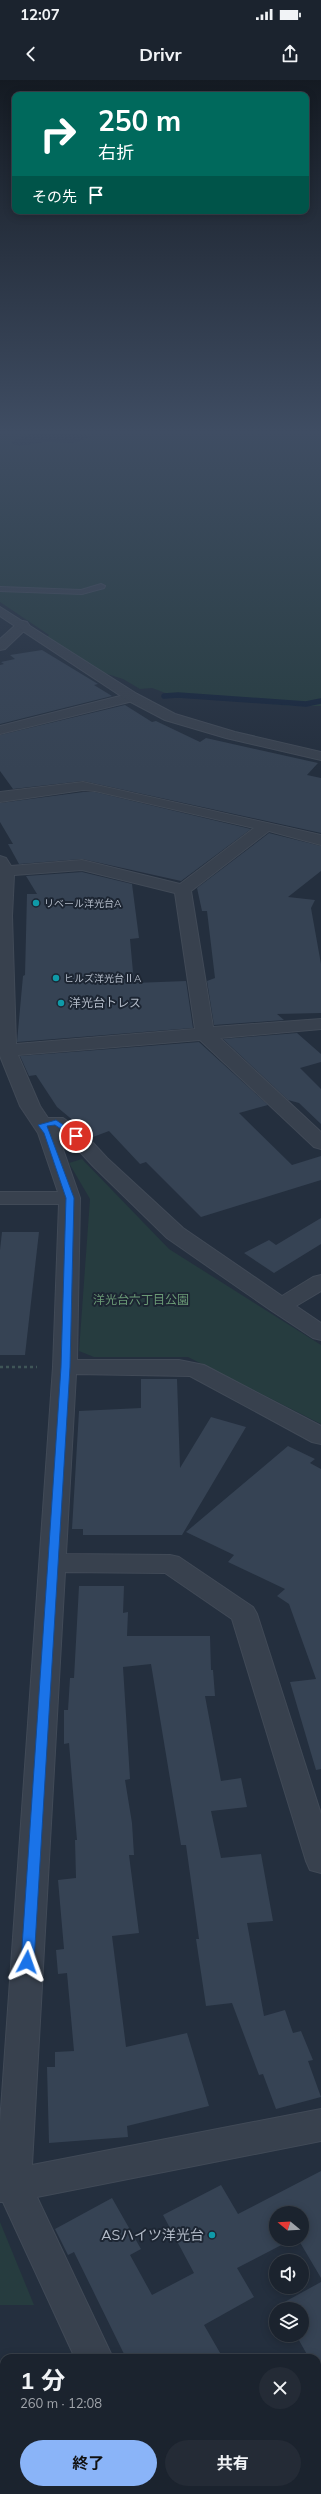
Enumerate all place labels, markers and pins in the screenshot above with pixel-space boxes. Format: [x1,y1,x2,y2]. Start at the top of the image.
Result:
place label: リベール洋光台A [44,897,122,910]
marker: リベール洋光台A [31,898,41,908]
place label: ヒルズ洋光台ⅡA [64,972,142,985]
marker: ヒルズ洋光台ⅡA [51,973,61,983]
place label: 洋光台トレス [69,995,141,1010]
marker: 洋光台トレス [56,998,66,1008]
pin [59,1119,93,1153]
place label: ASハイツ洋光台 [101,2226,204,2244]
marker: ASハイツ洋光台 [207,2230,217,2240]

